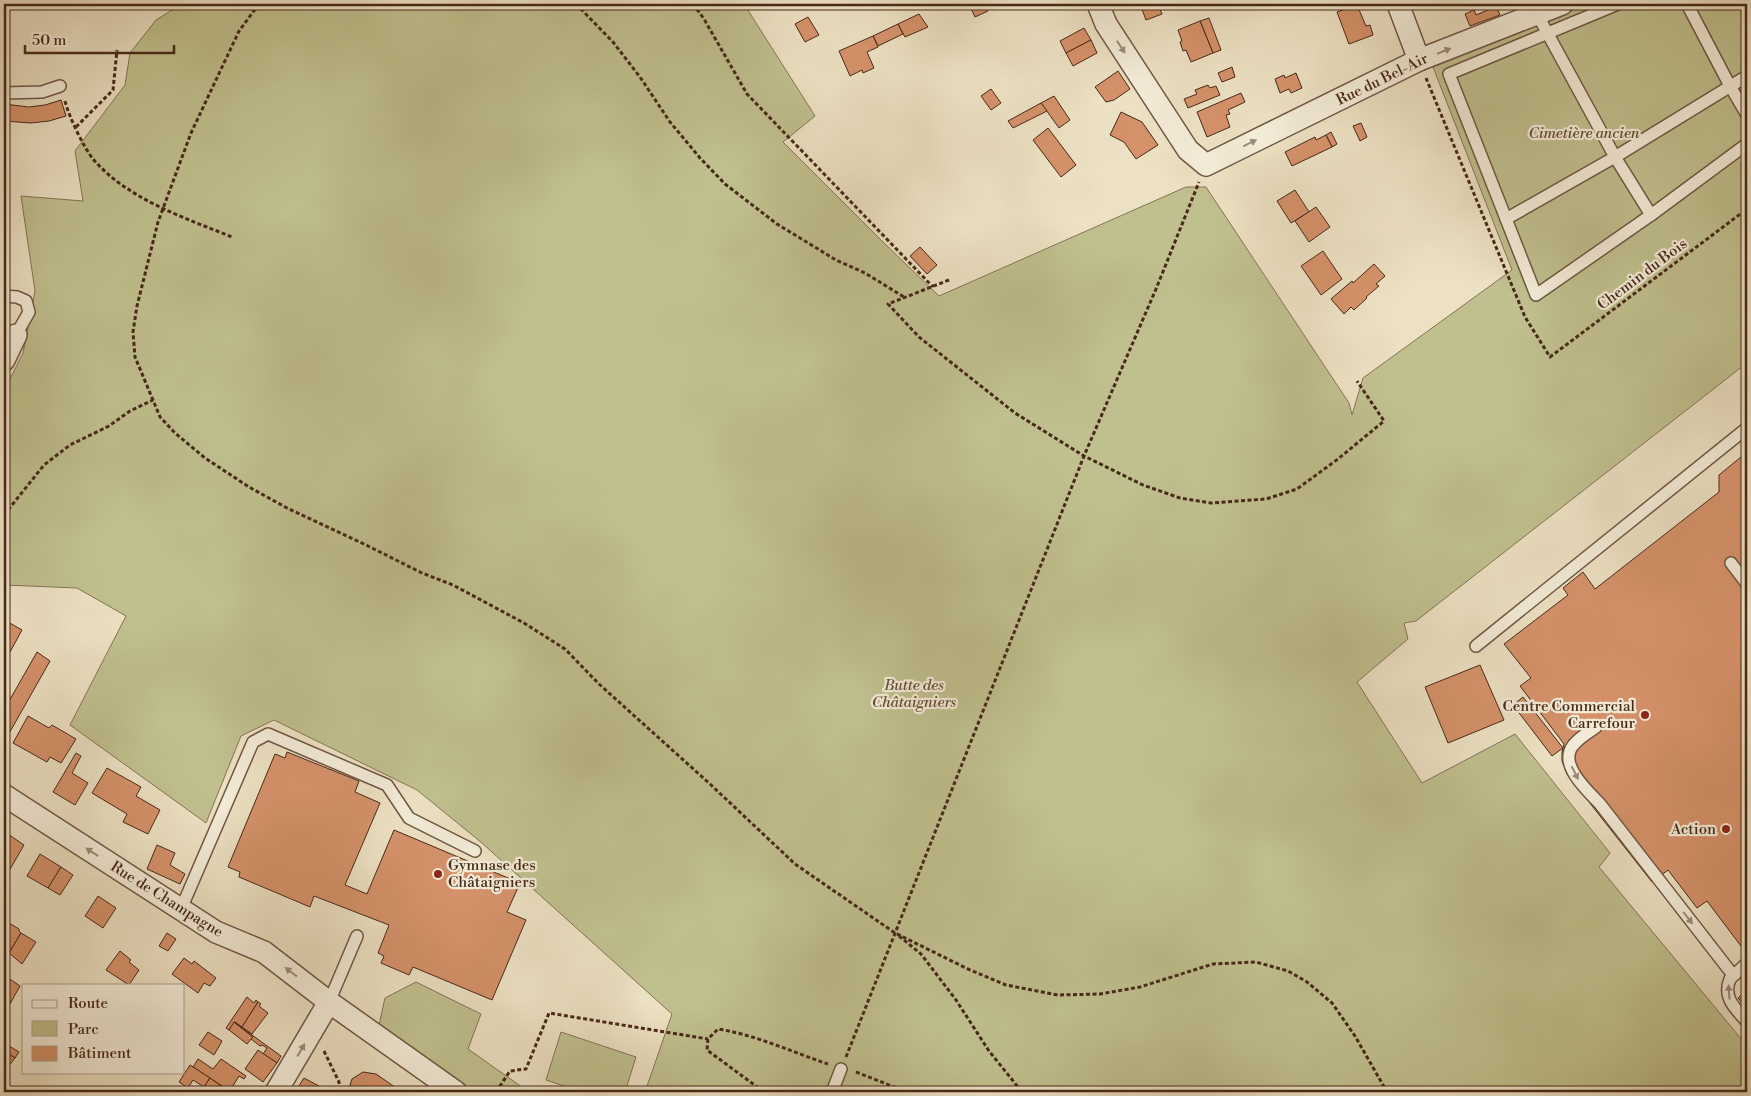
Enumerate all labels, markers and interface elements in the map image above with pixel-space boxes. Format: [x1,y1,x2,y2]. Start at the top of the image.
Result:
scale bar [25,22,174,54]
text: 50 m [32,31,66,50]
one-way arrow [1116,40,1125,53]
one-way arrow [1437,46,1451,54]
street label: Rue du Bel-Air [1333,49,1432,110]
park label: Cimetière ancien [1529,124,1640,143]
one-way arrow [1243,139,1257,147]
street label: Chemin du Bois [1594,234,1691,314]
park label: Butte des Châtaigniers [872,676,957,712]
place label: Centre Commercial Carrefour [1502,697,1636,733]
marker: Centre Commercial Carrefour [1639,709,1651,721]
one-way arrow [1570,767,1579,780]
place label: Action [1670,820,1716,839]
marker: Action [1720,823,1732,835]
one-way arrow [86,847,99,857]
place label: Gymnase des Châtaigniers [448,856,536,892]
street label: Rue de Champagne [107,857,227,942]
marker: Gymnase des Châtaigniers [432,868,444,880]
one-way arrow [1683,911,1694,924]
one-way arrow [285,967,298,978]
one-way arrow [1724,983,1732,999]
legend [22,984,185,1074]
text: Route [68,994,108,1013]
text: Parc [68,1020,99,1039]
text: Bâtiment [67,1044,132,1063]
one-way arrow [296,1044,305,1057]

